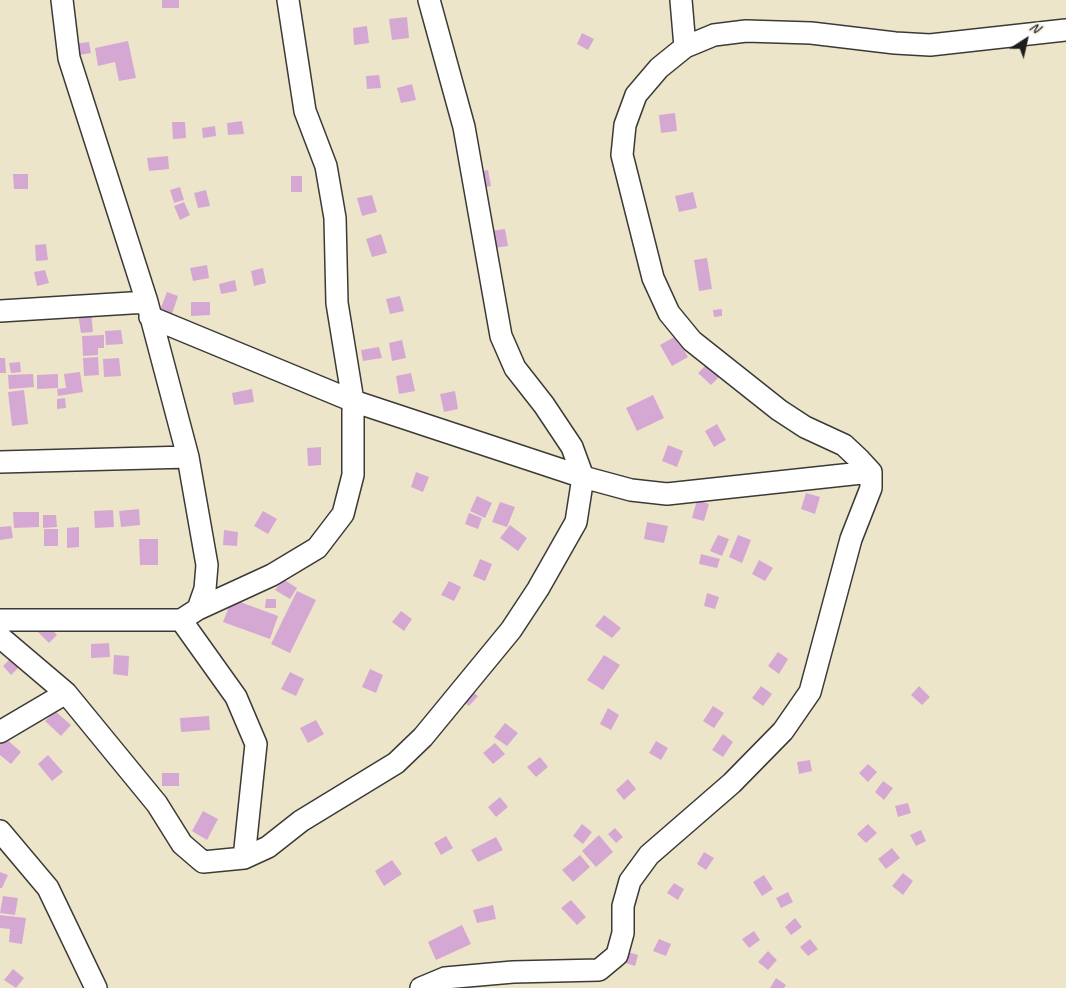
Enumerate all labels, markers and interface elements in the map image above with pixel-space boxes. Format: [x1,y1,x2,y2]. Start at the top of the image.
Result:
north arrow [1001,15,1051,65]
text: N [1026,18,1043,37]

